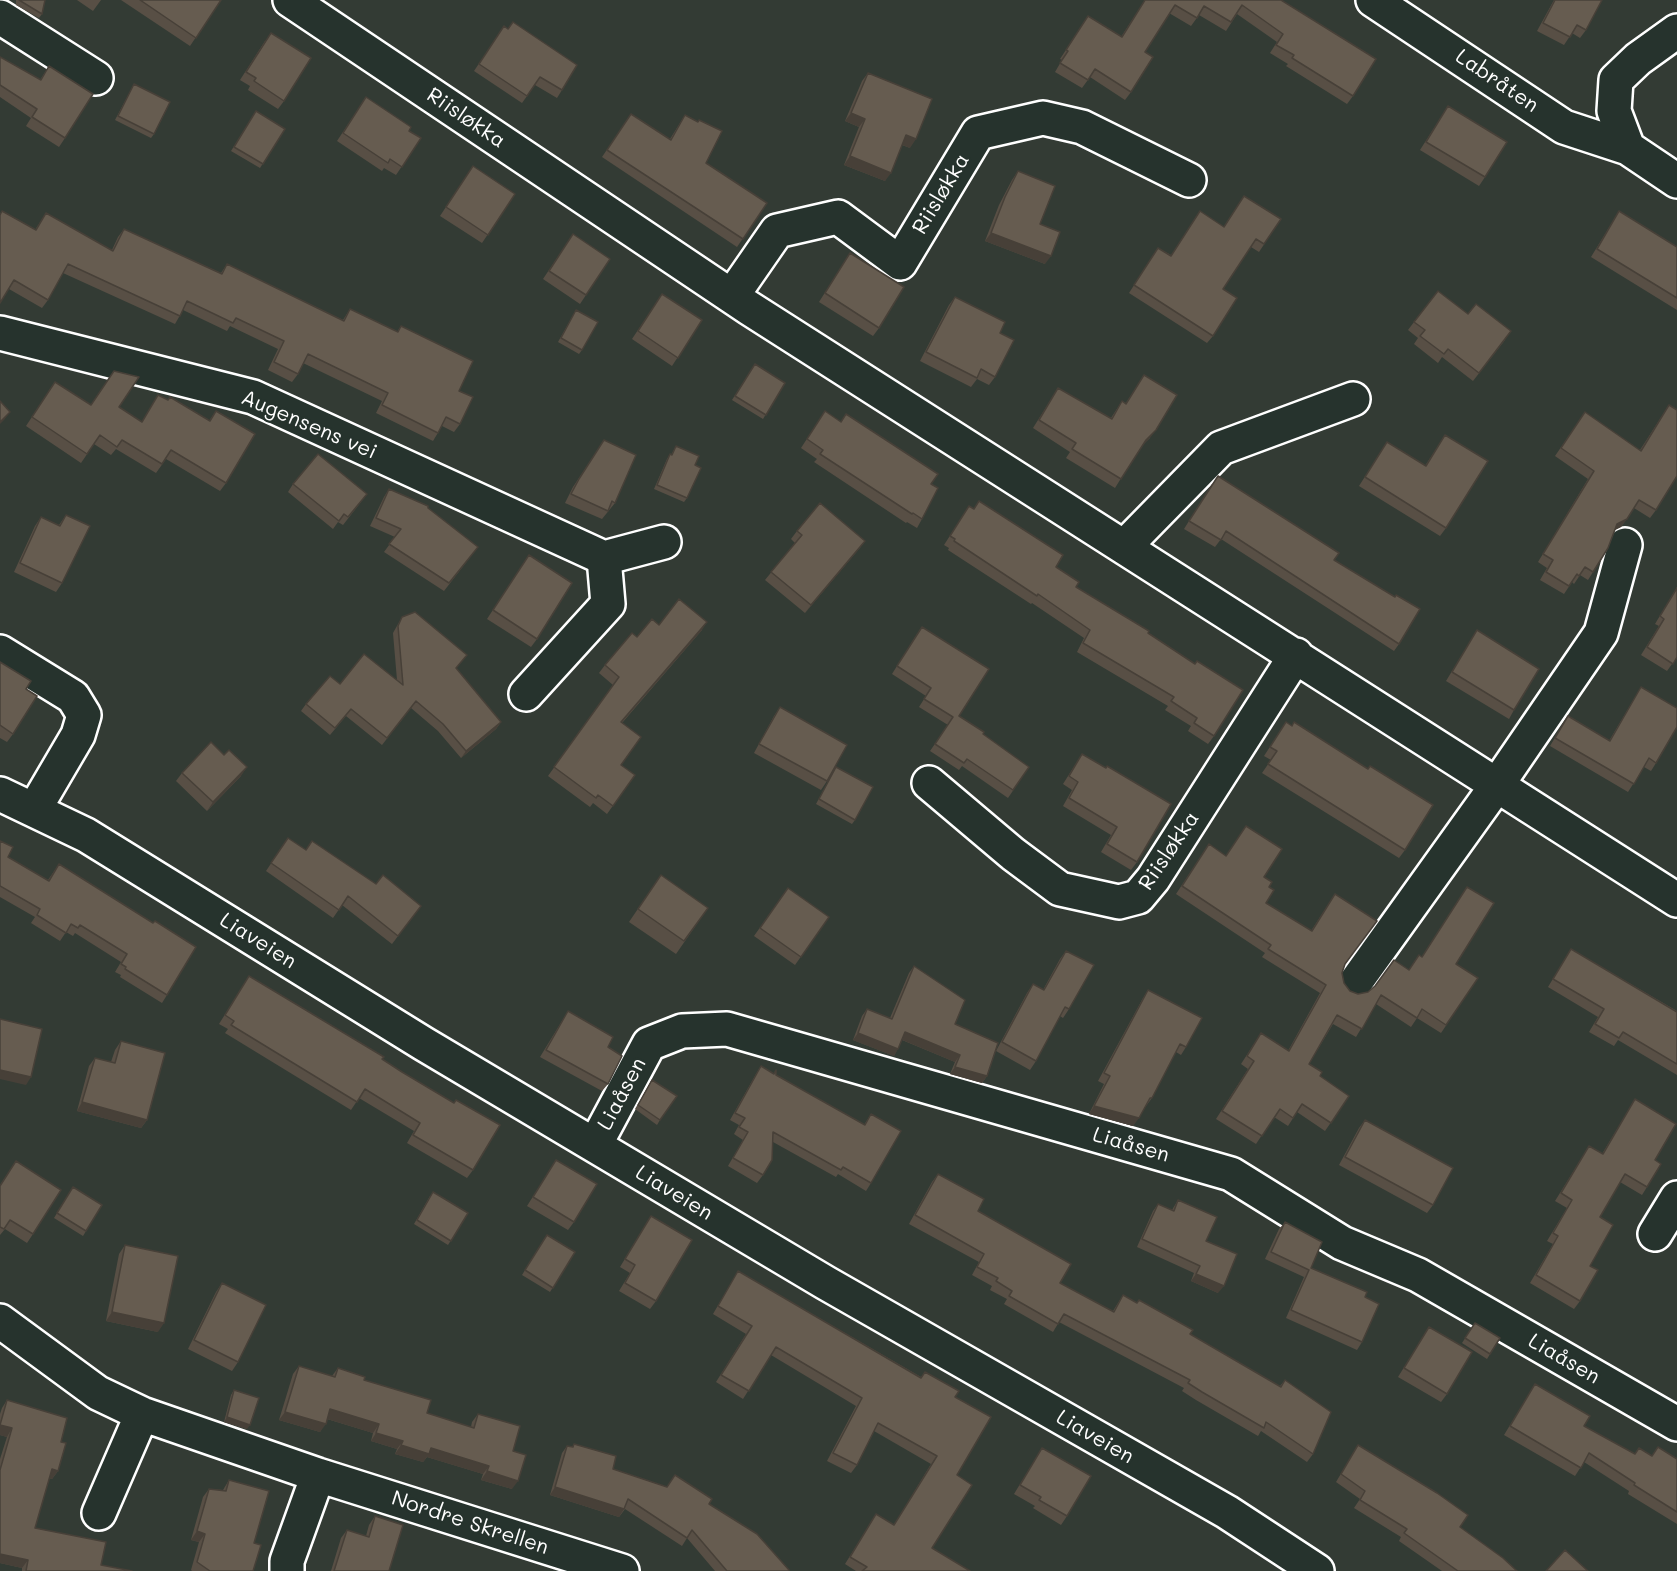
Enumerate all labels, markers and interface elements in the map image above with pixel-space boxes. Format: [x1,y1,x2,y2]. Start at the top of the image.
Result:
street label: Labråten [1451,44,1543,118]
street label: Riisløkka [422,82,510,154]
street label: Riisløkka [907,149,975,239]
street label: Augensens vei [237,385,381,465]
street label: Riisløkka [1133,807,1205,895]
street label: Liaveien [215,908,301,974]
street label: Liaåsen [592,1053,652,1135]
street label: Liaåsen [1090,1122,1172,1168]
street label: Liaveien [631,1160,717,1226]
street label: Liaåsen [1524,1328,1604,1390]
street label: Liaveien [1052,1405,1138,1469]
street label: Nordre Skrellen [388,1486,552,1560]

